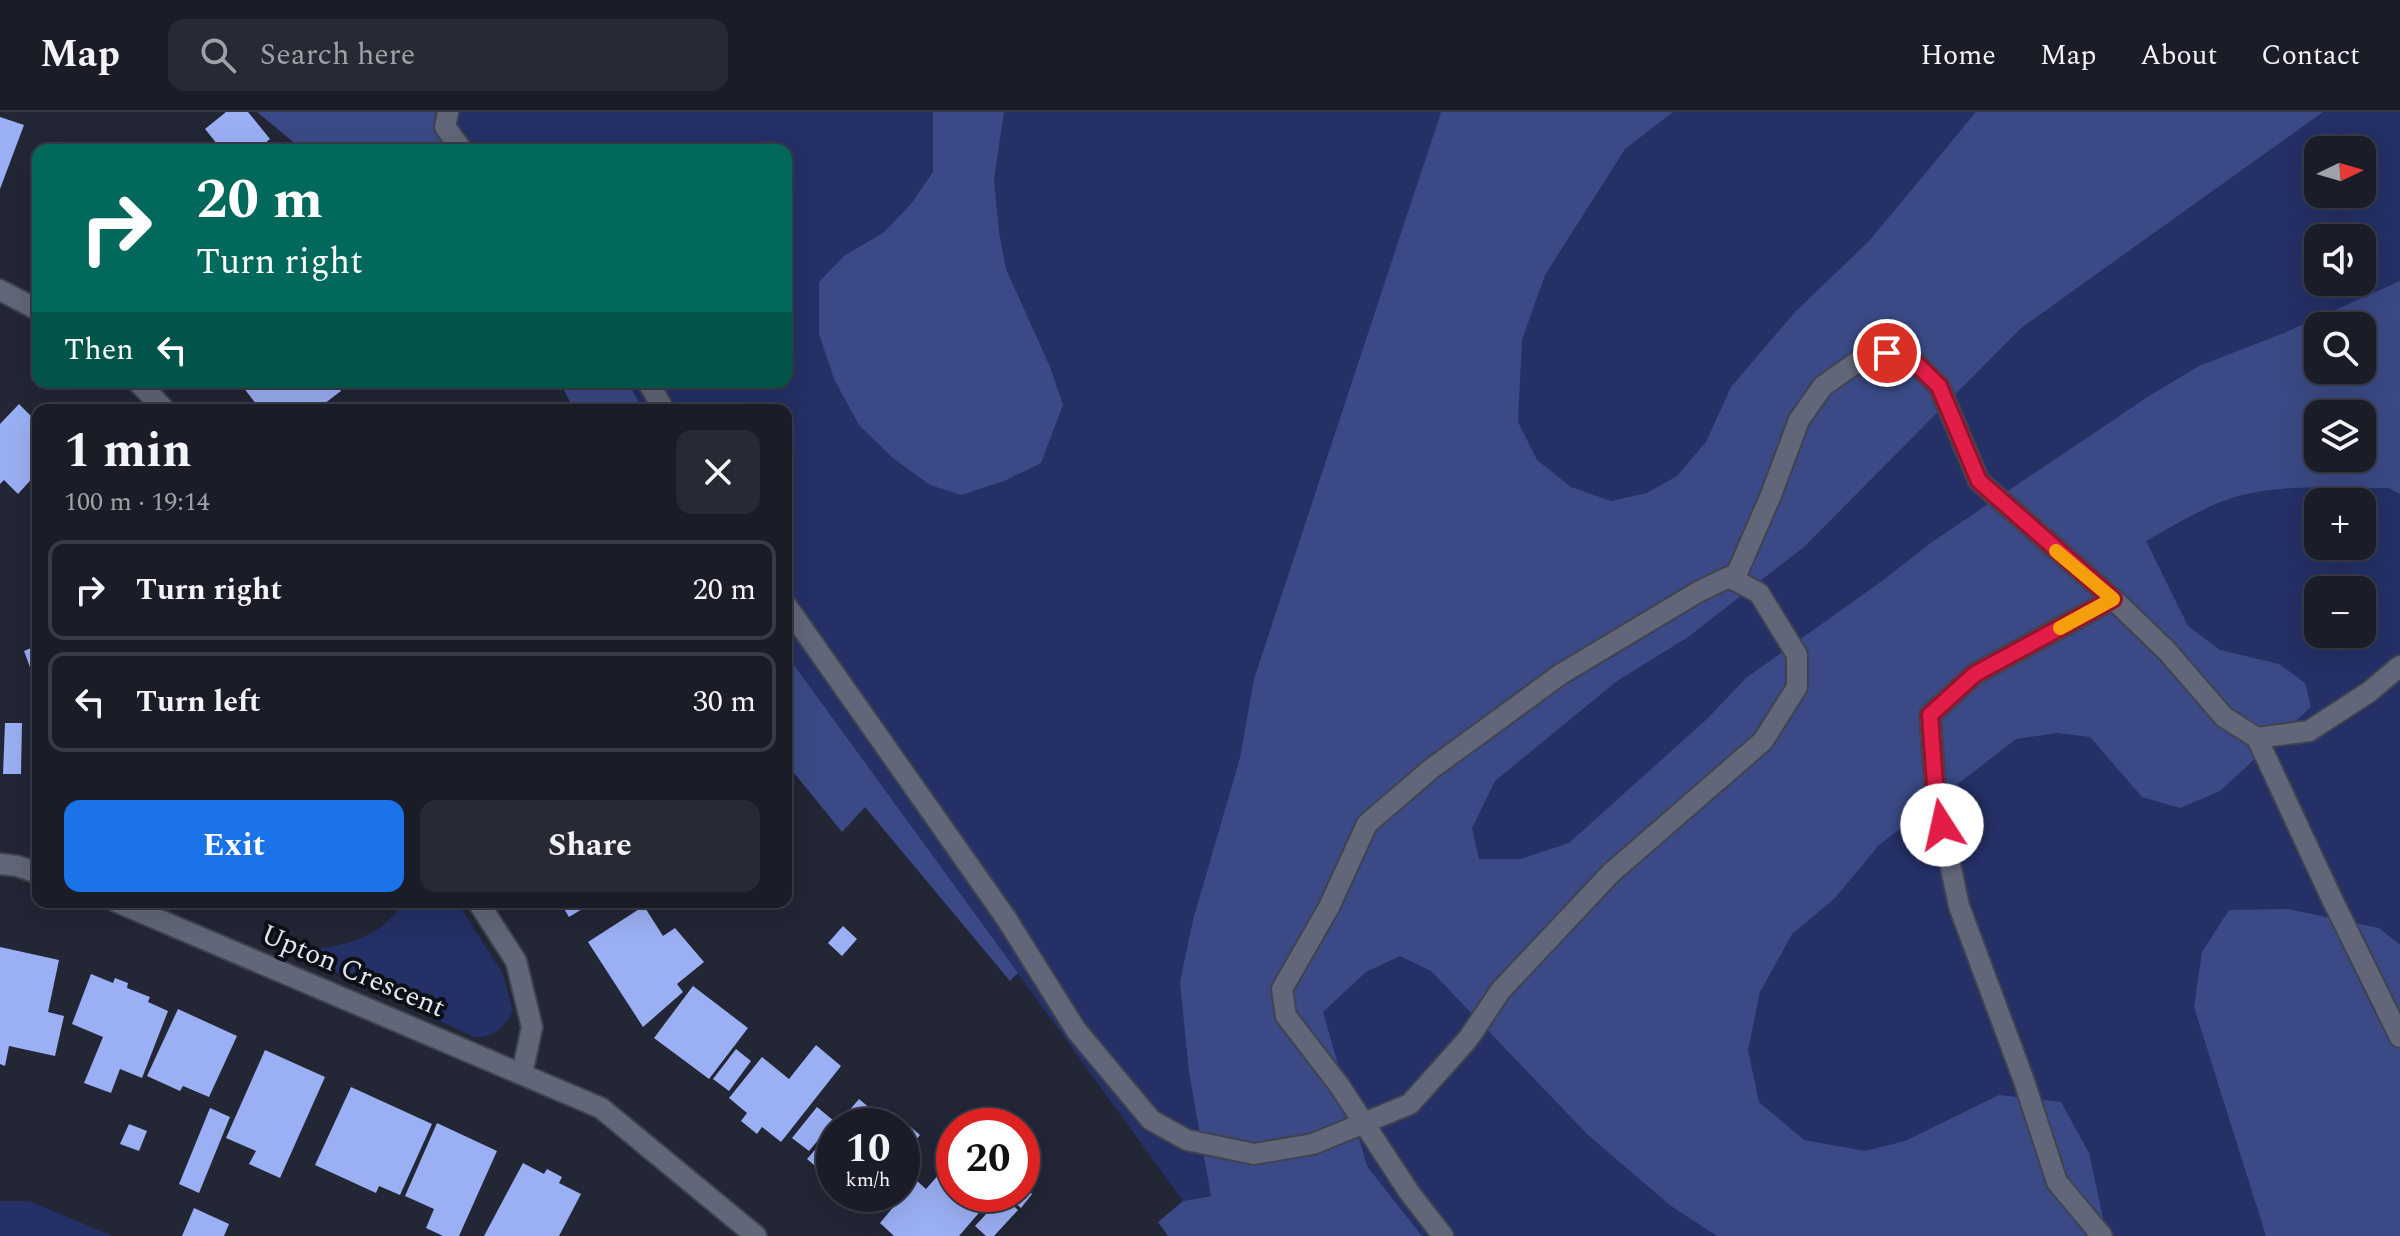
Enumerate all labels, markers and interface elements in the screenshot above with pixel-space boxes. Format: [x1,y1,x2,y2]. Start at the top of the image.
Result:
search box [168,19,728,91]
text: Map [40,26,120,84]
text: Search here [260,32,415,78]
icon: search [196,33,240,77]
text: Home [1920,34,1996,77]
text: Map [2040,34,2096,77]
text: About [2140,34,2217,77]
text: Contact [2261,34,2360,77]
north arrow [2304,136,2376,208]
map controls [2304,136,2376,648]
text: 20 m [196,158,323,243]
icon: right [64,176,168,280]
button: sound [2304,224,2376,296]
text: Turn right [196,235,363,290]
button: search [2304,312,2376,384]
pin [1853,319,1921,387]
text: Then [64,327,134,373]
icon: left [150,328,194,372]
icon: arrive [1865,331,1909,375]
button: layers [2304,400,2376,472]
text: 1 min [64,415,192,488]
button: close [676,430,760,514]
text: 100 m · 19:14 [64,482,210,522]
button: + [2304,488,2376,560]
text: Turn right [136,567,282,613]
text: 20 m [693,567,756,613]
icon: right [68,568,112,612]
button: − [2304,576,2376,648]
text: Turn left [136,679,261,725]
text: 30 m [693,679,756,725]
icon: left [68,680,112,724]
position arrow [1900,783,1984,867]
button: Exit [64,800,404,892]
button: Share [420,800,760,892]
street label: Upton Crescent [254,913,452,1029]
speed limit sign: 20 [936,1108,1040,1212]
text: 10 [846,1119,890,1180]
text: km/h [846,1165,891,1195]

